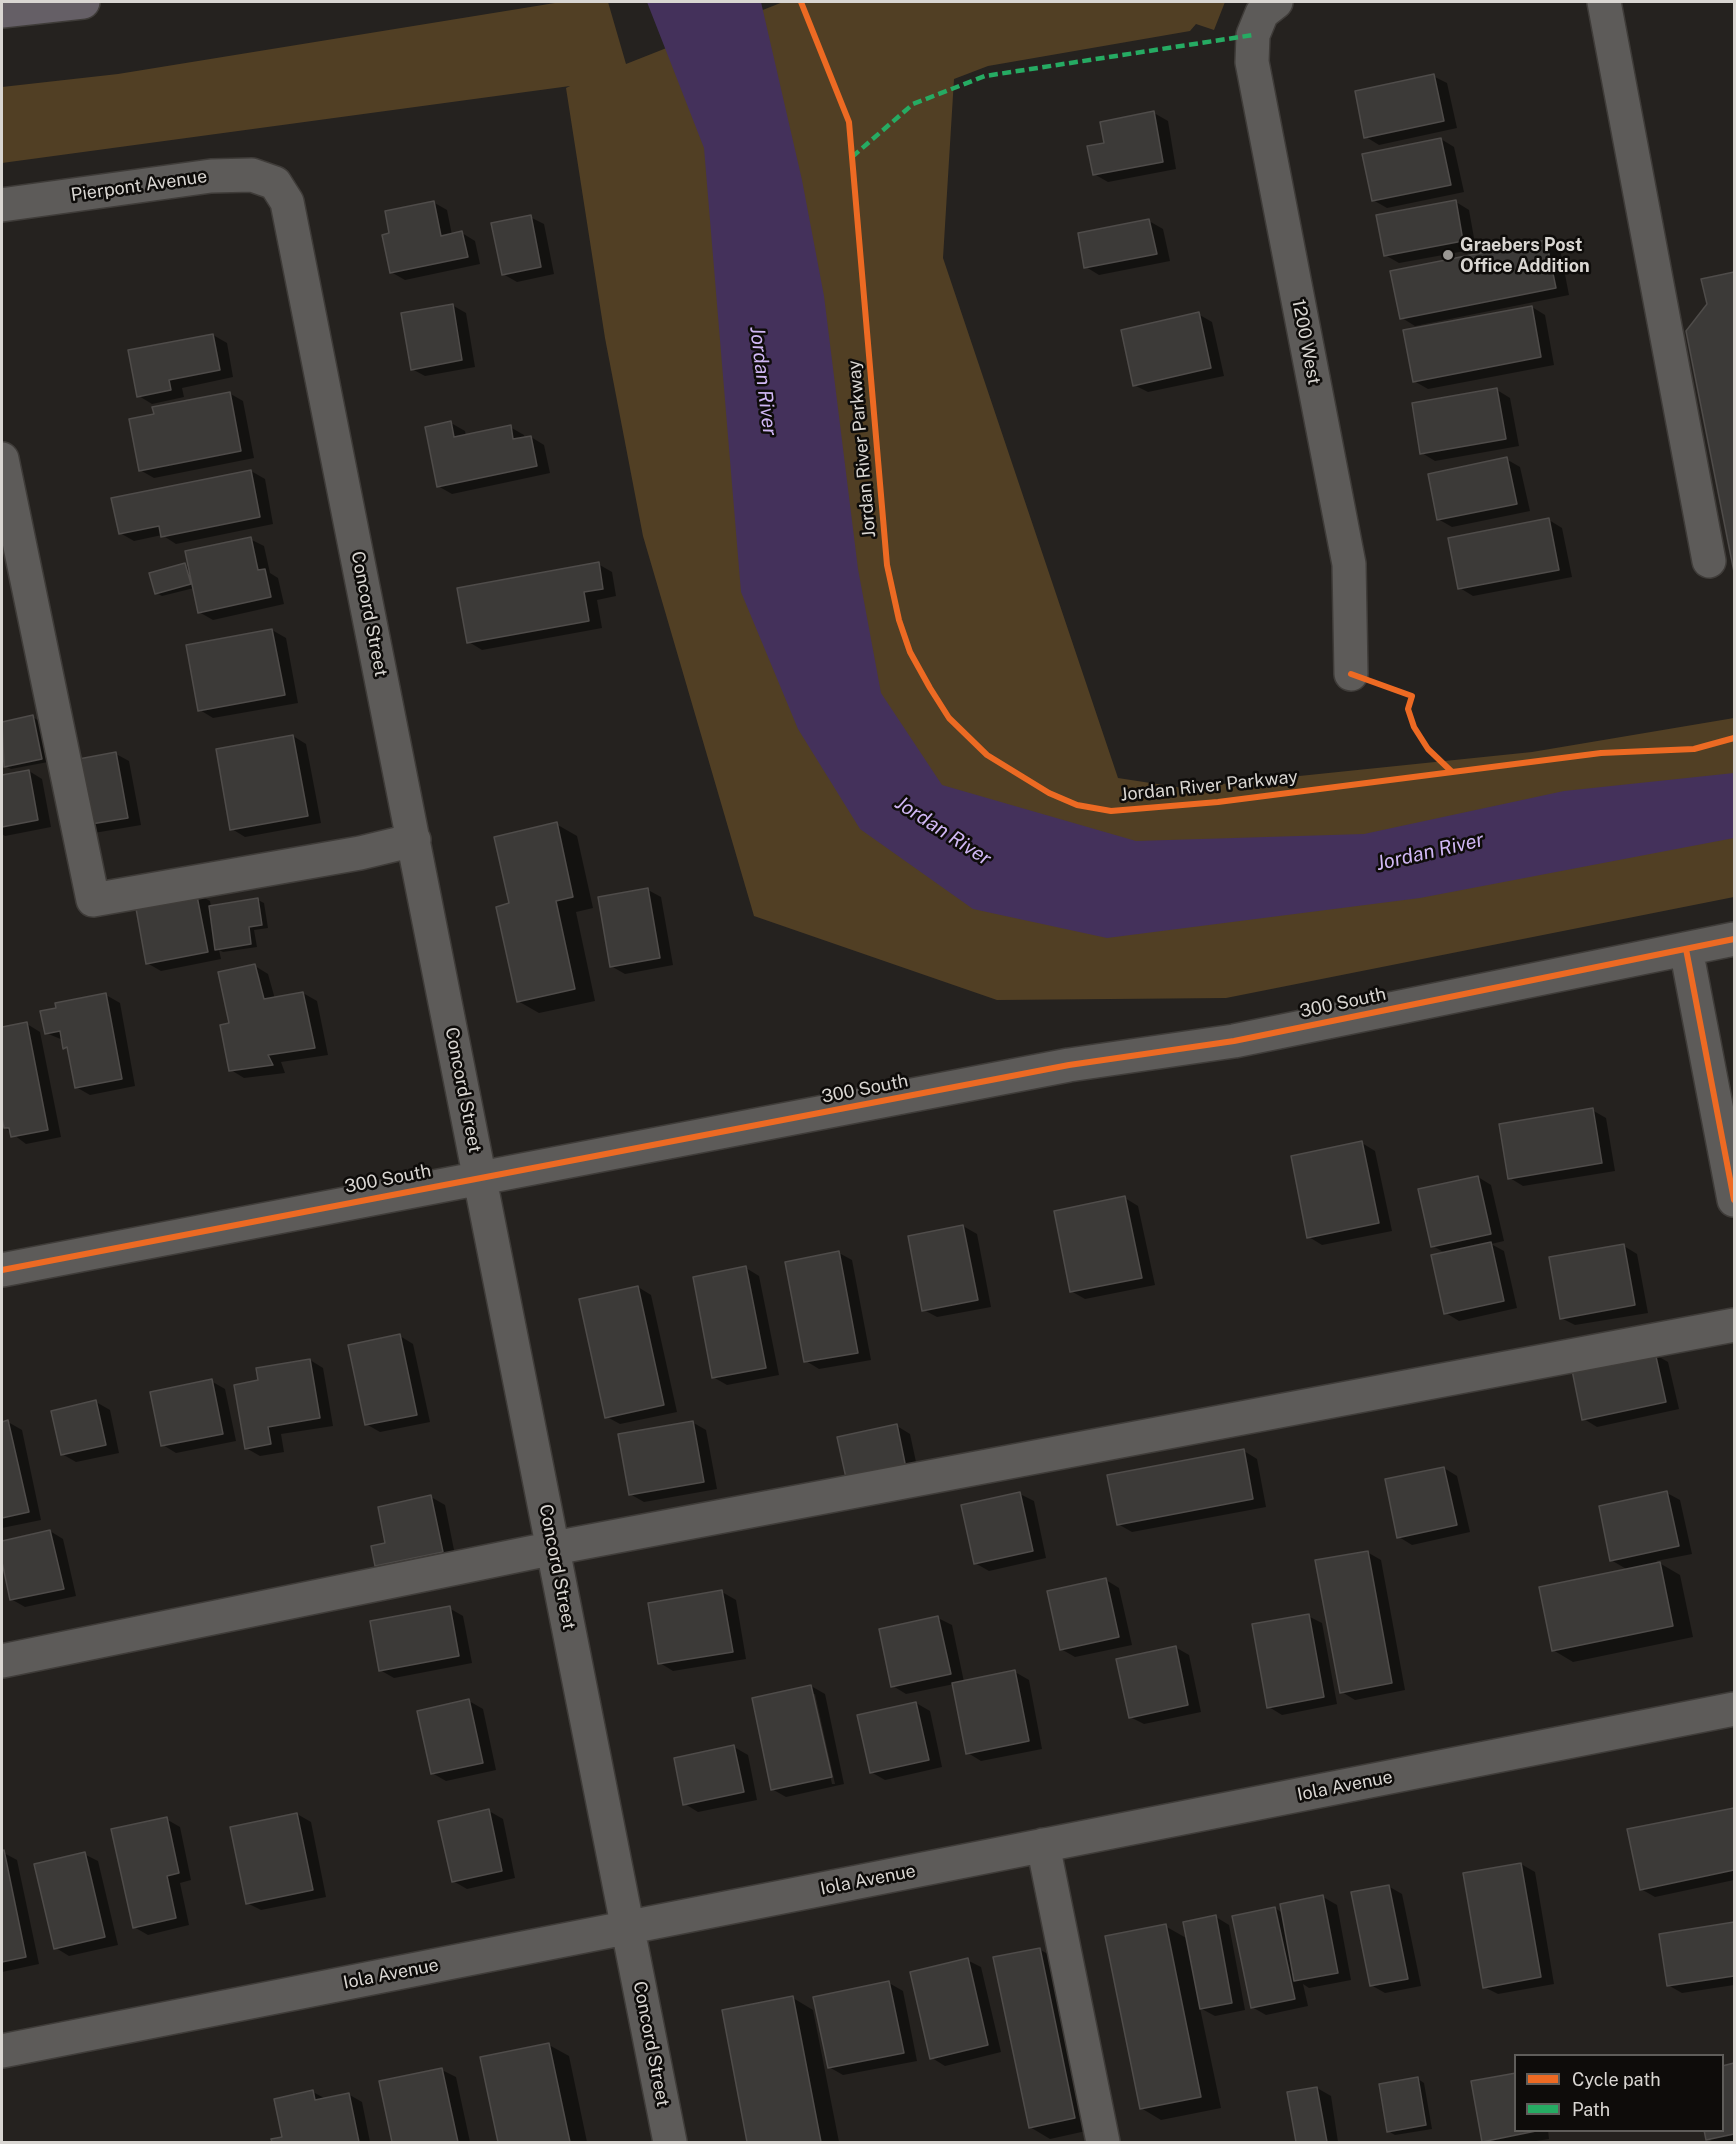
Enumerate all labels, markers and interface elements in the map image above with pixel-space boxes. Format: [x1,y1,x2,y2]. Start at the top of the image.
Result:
street label: Pierpont Avenue [70,166,208,206]
place label: Graebers Post Office Addition [1460,234,1590,276]
marker: Graebers Post Office Addition [1441,248,1455,262]
street label: 1200 West [1287,297,1325,387]
water label: Jordan River [744,325,782,437]
street label: Jordan River Parkway [843,359,881,539]
street label: Concord Street [346,549,392,679]
street label: Jordan River Parkway [1119,766,1299,806]
water label: Jordan River [890,791,996,871]
water label: Jordan River [1374,828,1486,876]
street label: 300 South [1298,983,1388,1023]
street label: Concord Street [440,1025,486,1155]
street label: 300 South [820,1070,910,1108]
street label: 300 South [343,1160,433,1198]
street label: Concord Street [534,1502,580,1632]
street label: Iola Avenue [1295,1766,1395,1806]
street label: Iola Avenue [818,1860,918,1900]
street label: Iola Avenue [341,1954,441,1994]
street label: Concord Street [628,1979,674,2109]
legend [1514,2054,1724,2132]
text: Cycle path [1572,2069,1661,2090]
text: Path [1572,2099,1610,2120]

